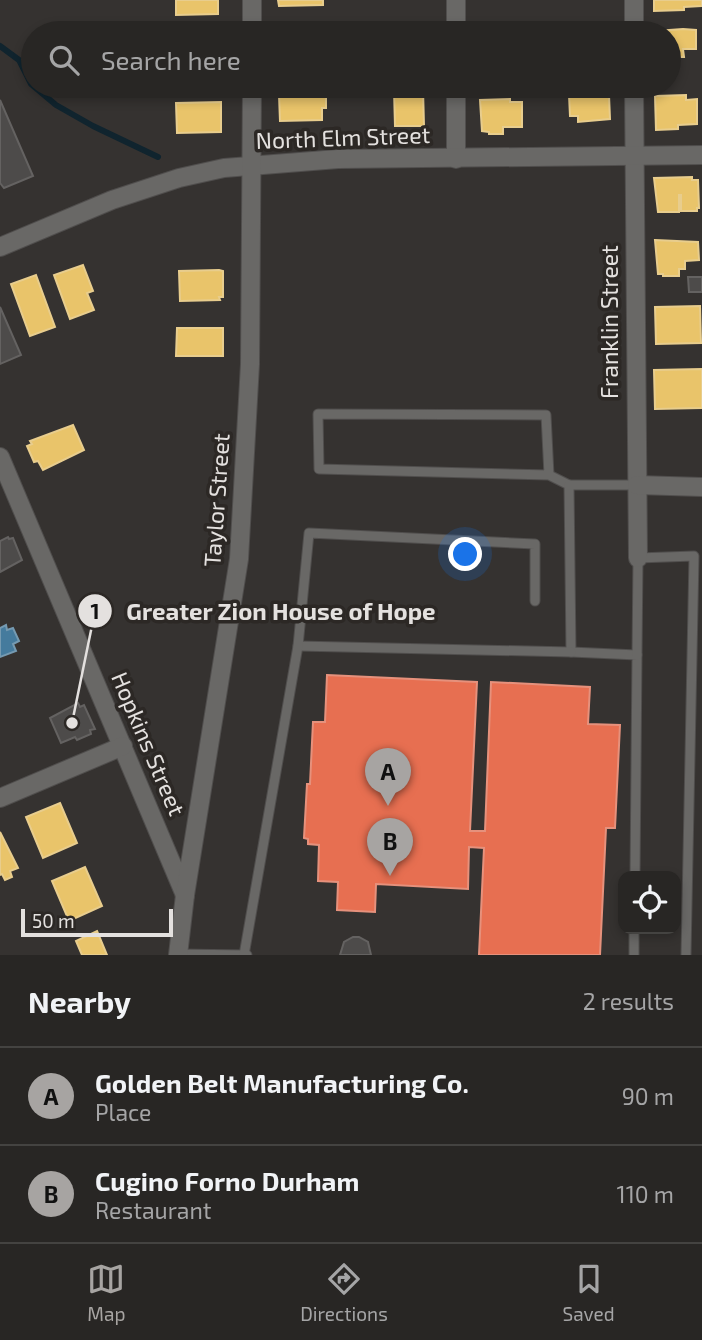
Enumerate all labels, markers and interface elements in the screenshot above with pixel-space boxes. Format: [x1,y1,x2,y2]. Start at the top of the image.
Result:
search box [21,21,681,98]
icon: search [45,41,83,79]
text: Search here [101,44,241,75]
street label: North Elm Street [255,120,431,154]
street label: Franklin Street [595,245,623,399]
street label: Taylor Street [197,432,235,568]
your location [448,537,482,571]
callout: Greater Zion House of Hope [77,589,450,634]
text: Greater Zion House of Hope [126,596,436,625]
text: 1 [90,598,100,623]
street label: Hopkins Street [106,668,192,820]
pin: A [365,748,411,806]
pin: B [367,818,413,876]
map controls [618,871,681,934]
button: locate [618,871,681,934]
scale bar [21,906,173,938]
text: 50 m [32,909,75,932]
text: Nearby [28,983,131,1019]
text: 2 results [583,987,674,1015]
text: Golden Belt Manufacturing Co. [95,1067,469,1098]
text: A [43,1082,59,1110]
text: 90 m [622,1082,674,1110]
text: Place [95,1098,151,1126]
text: Cugino Forno Durham [95,1165,359,1196]
text: B [44,1180,58,1208]
text: 110 m [617,1180,674,1208]
text: Restaurant [95,1196,212,1224]
tab: Map [87,1260,125,1325]
tab: Directions [300,1260,388,1325]
tab: Saved [562,1260,615,1325]

